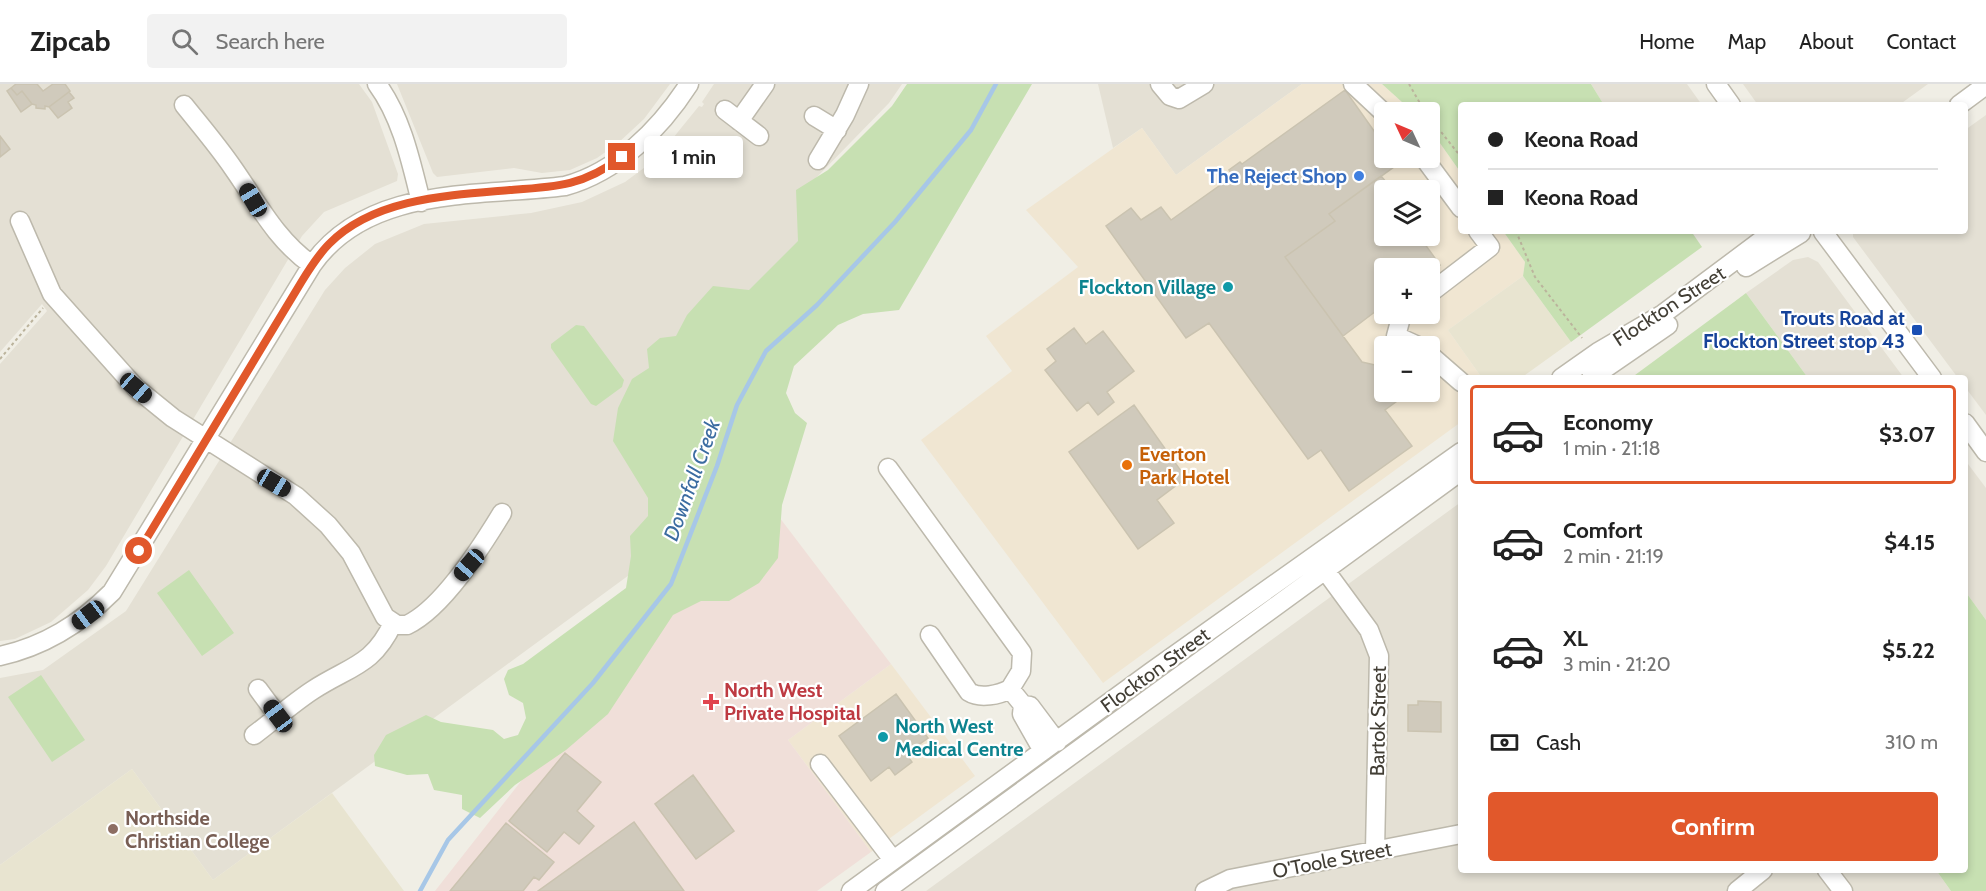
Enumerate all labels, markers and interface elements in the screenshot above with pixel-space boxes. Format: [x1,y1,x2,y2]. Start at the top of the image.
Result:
search box [147,14,567,68]
text: Zipcab [30,24,111,58]
icon: search [168,25,201,58]
text: Search here [216,28,325,55]
text: Home [1639,29,1695,54]
text: Map [1728,29,1766,54]
text: About [1799,29,1853,54]
text: Contact [1886,29,1956,54]
north arrow [1374,102,1440,168]
map controls [1374,102,1440,402]
text: Keona Road [1524,126,1638,153]
callout: 1 min [643,136,742,178]
route end [608,143,635,170]
text: 1 min [671,145,716,169]
place label: The Reject Shop [1207,164,1347,188]
marker: The Reject Shop [1352,169,1366,183]
car [236,180,270,220]
button: layers [1374,180,1440,246]
text: Keona Road [1524,184,1638,211]
button: + [1374,258,1440,324]
street label: Flockton Street [1608,261,1730,351]
place label: Flockton Village [1079,275,1216,299]
marker: Flockton Village [1221,280,1235,294]
place label: Trouts Road at Flockton Street stop 43 [1703,306,1905,353]
marker: Trouts Road at Flockton Street stop 43 [1910,323,1924,337]
button: − [1374,336,1440,402]
car [117,369,155,407]
icon: car [1491,408,1545,462]
text: Economy [1563,409,1653,436]
water label: Downfall Creek [658,415,725,544]
text: $3.07 [1879,421,1935,448]
text: 1 min · 21:18 [1563,436,1661,460]
place label: Everton Park Hotel [1139,442,1229,489]
marker: Everton Park Hotel [1120,458,1134,472]
car [254,466,294,500]
icon: car [1491,516,1545,570]
text: Comfort [1563,517,1642,544]
text: $4.15 [1884,529,1935,556]
route start [125,537,152,564]
text: 2 min · 21:19 [1563,544,1664,568]
car [450,546,488,584]
car [68,597,108,633]
street label: Flockton Street [1096,622,1214,718]
icon: car [1491,624,1545,678]
text: XL [1563,625,1588,652]
text: $5.22 [1882,637,1935,664]
text: 3 min · 21:20 [1563,652,1671,676]
street label: Bartok Street [1365,665,1391,776]
place label: North West Private Hospital [724,678,861,725]
marker: North West Private Hospital [702,693,720,711]
car [260,696,296,736]
place label: North West Medical Centre [895,714,1024,761]
icon: cash [1488,726,1521,759]
text: Cash [1536,729,1581,756]
marker: North West Medical Centre [876,730,890,744]
text: 310 m [1885,730,1938,754]
button: Confirm [1488,792,1938,861]
place label: Northside Christian College [125,806,270,853]
marker: Northside Christian College [106,822,120,836]
street label: O'Toole Street [1270,837,1394,883]

